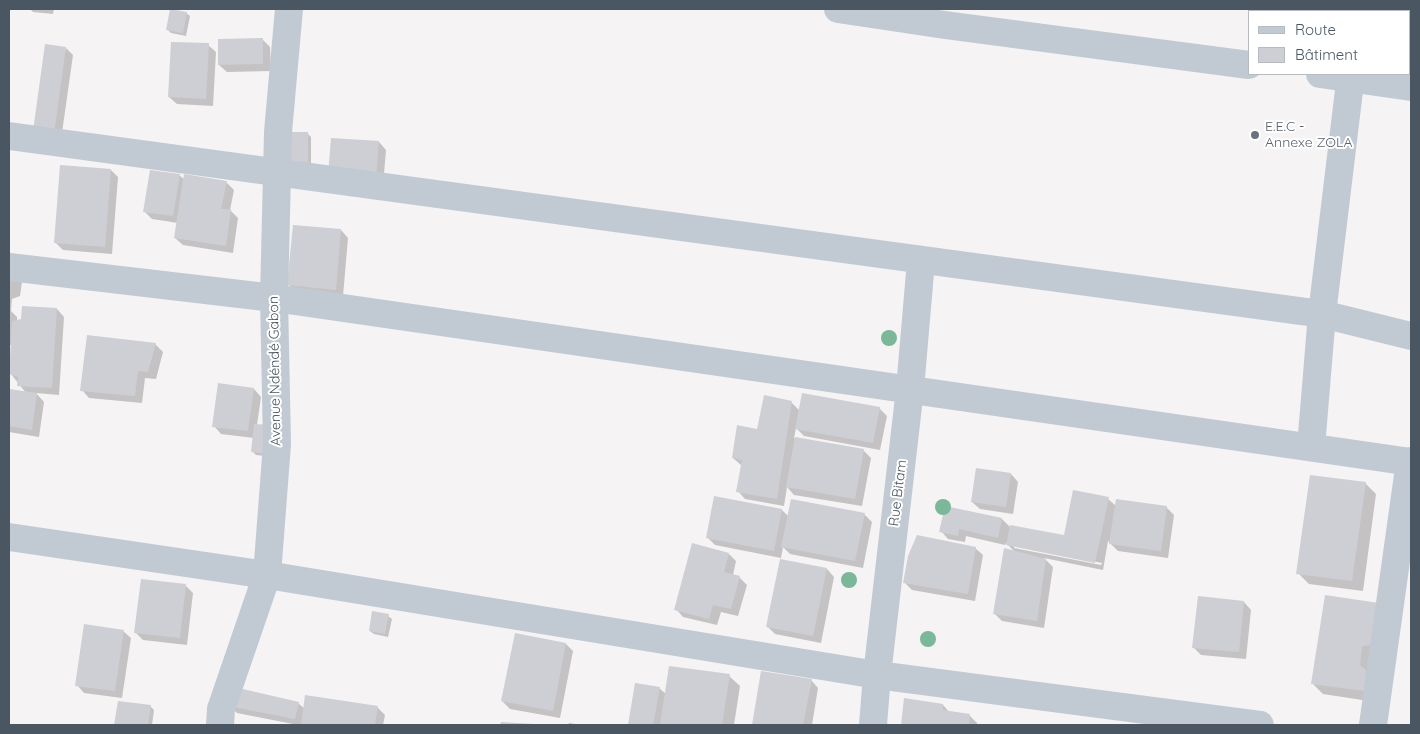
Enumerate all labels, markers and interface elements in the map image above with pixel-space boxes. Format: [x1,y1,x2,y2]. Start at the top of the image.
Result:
legend [1248,10,1410,75]
text: Route [1295,20,1336,39]
text: Bâtiment [1295,45,1358,64]
place label: E.E.C - Annexe ZOLA [1265,119,1353,152]
marker: E.E.C - Annexe ZOLA [1249,129,1261,141]
street label: Avenue Ndéndé Gabon [265,296,285,446]
street label: Rue Bitam [886,459,910,527]

